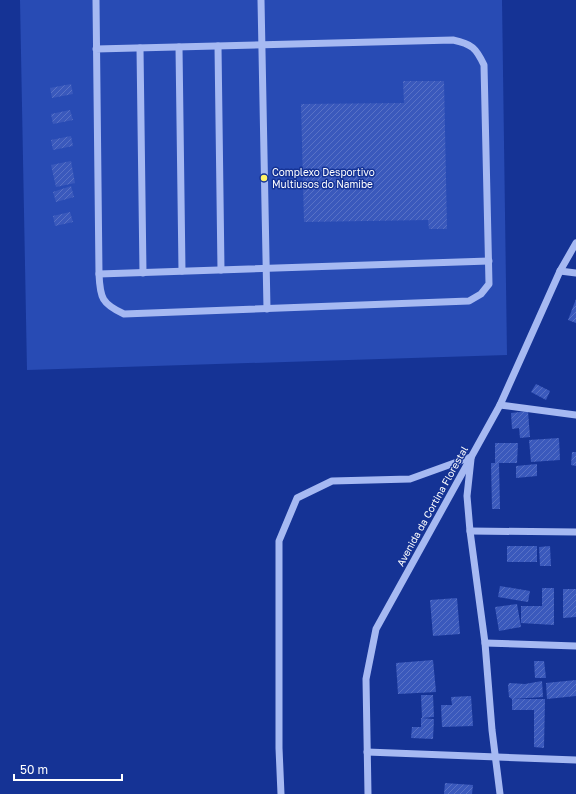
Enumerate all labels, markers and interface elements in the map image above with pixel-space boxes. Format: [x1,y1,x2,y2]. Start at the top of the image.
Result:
place label: Complexo Desportivo Multiusos do Namibe [272,166,375,190]
marker: Complexo Desportivo Multiusos do Namibe [259,173,269,183]
street label: Avenida da Cortina Florestal [394,444,470,568]
scale bar [14,756,122,782]
text: 50 m [20,762,48,777]

